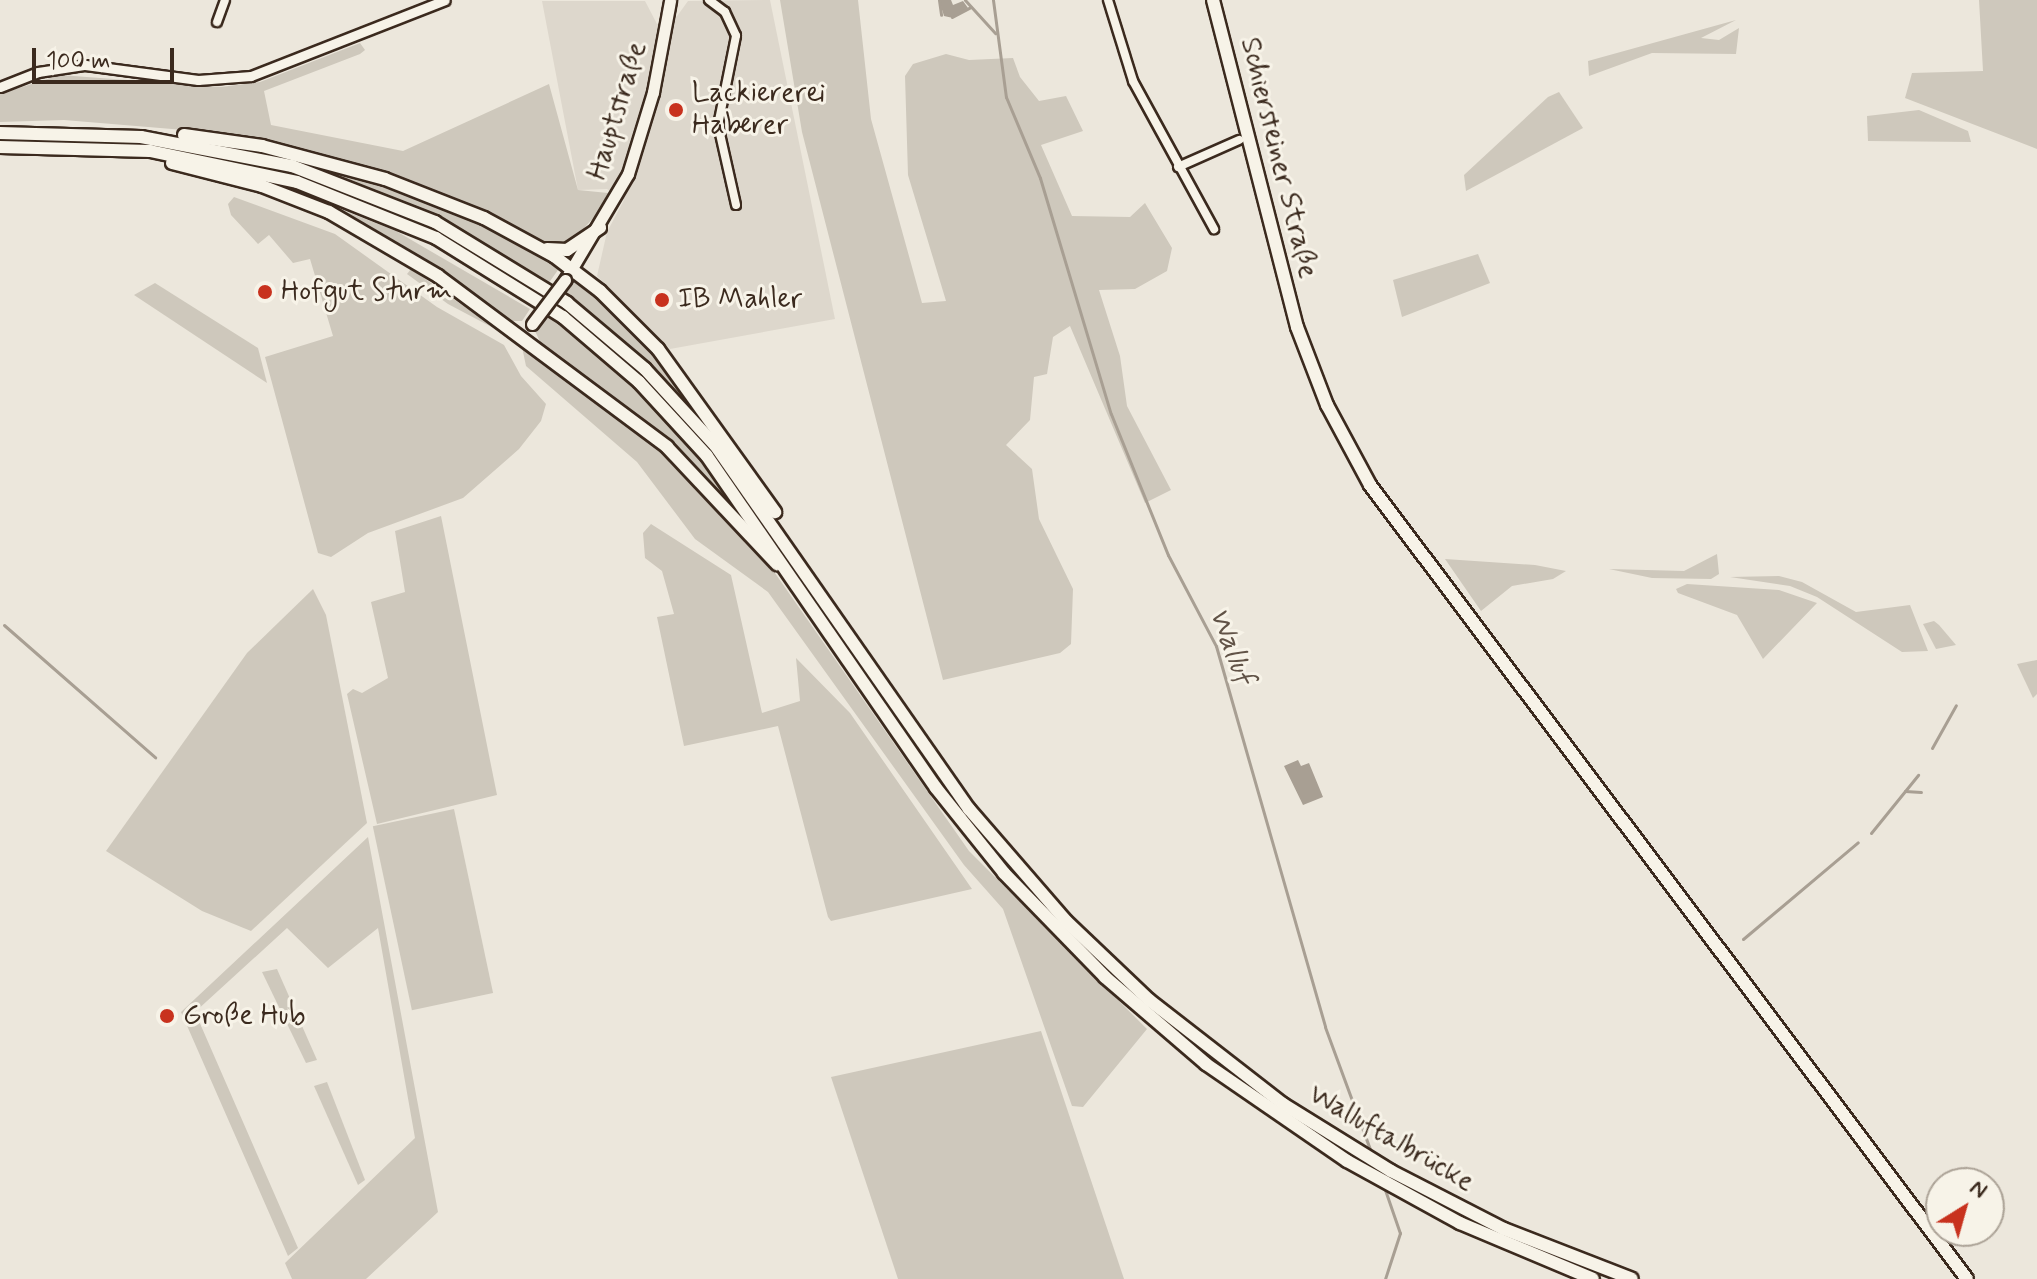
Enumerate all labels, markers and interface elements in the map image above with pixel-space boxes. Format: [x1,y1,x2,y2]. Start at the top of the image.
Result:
scale bar [36,32,178,82]
street label: Schiersteiner Straße [1232,37,1324,279]
street label: Hauptstraße [581,38,655,184]
text: 100 m [46,46,110,77]
place label: Lackiererei Haberer [692,77,825,143]
marker: Lackiererei Haberer [667,101,685,119]
place label: Hofgut Sturm [281,275,454,309]
marker: Hofgut Sturm [256,283,274,301]
place label: IB Mahler [678,283,802,317]
marker: IB Mahler [653,291,671,309]
water label: Walluf [1200,603,1262,689]
place label: Große Hub [183,999,308,1033]
marker: Große Hub [158,1007,176,1025]
street label: Walluftalbrücke [1302,1078,1480,1200]
north arrow [1925,1167,2005,1247]
text: N [1964,1174,1993,1205]

